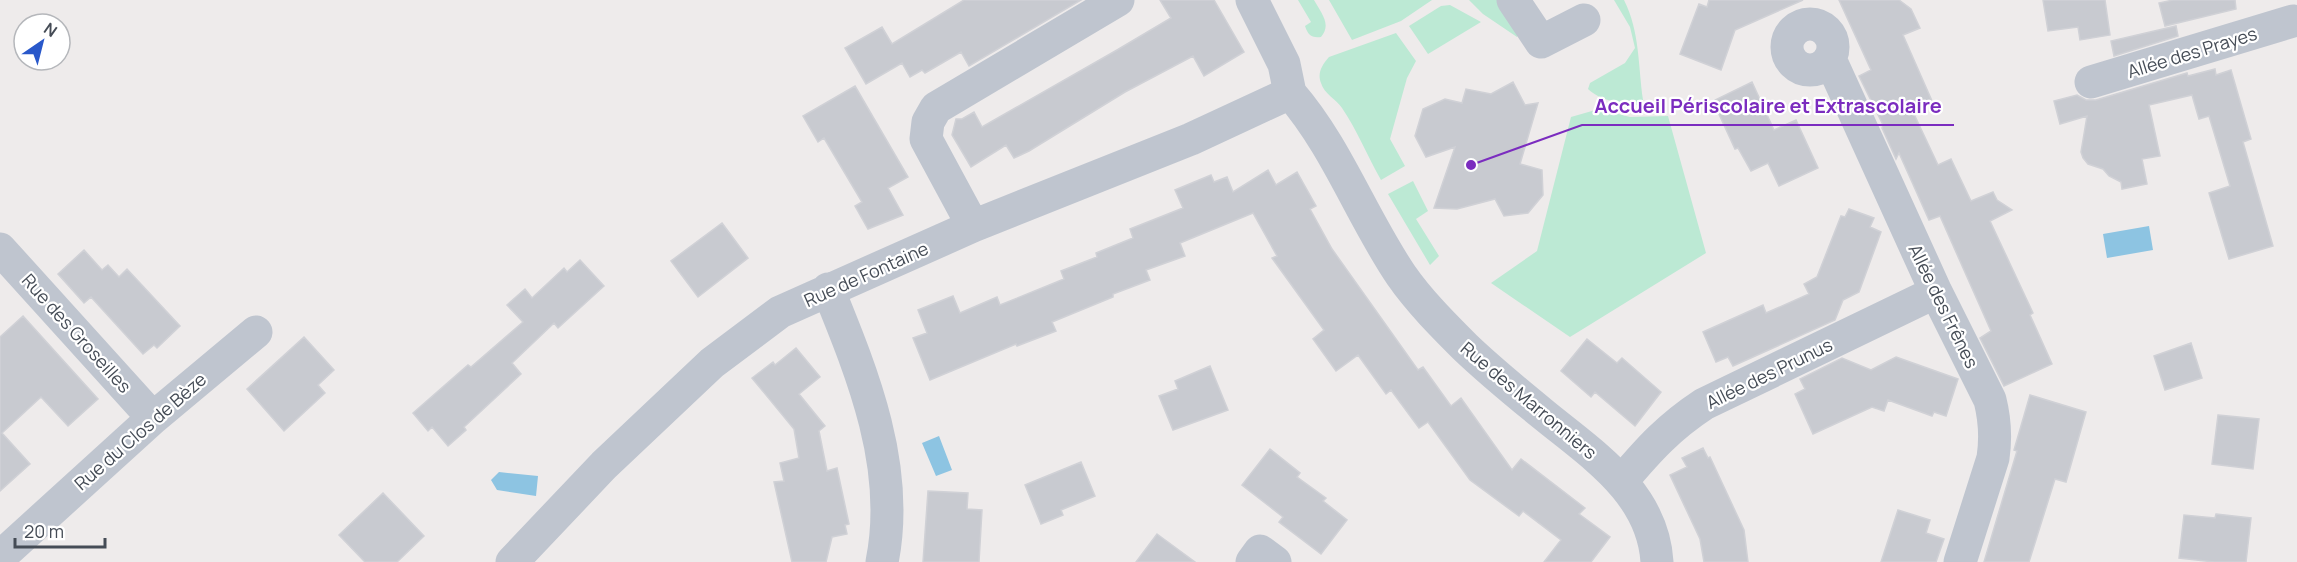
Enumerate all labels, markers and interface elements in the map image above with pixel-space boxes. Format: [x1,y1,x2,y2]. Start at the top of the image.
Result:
north arrow [12,12,72,72]
text: N [40,17,62,42]
street label: Allée des Prayes [2124,21,2260,83]
callout: Accueil Périscolaire et Extrascolaire [1582,87,1954,125]
text: Accueil Périscolaire et Extrascolaire [1594,92,1942,119]
street label: Rue de Fontaine [800,236,932,312]
street label: Allée des Frênes [1904,240,1984,372]
street label: Rue des Groseilles [17,268,137,398]
street label: Allée des Prunus [1702,332,1836,414]
street label: Rue des Marronniers [1456,336,1602,464]
street label: Rue du Clos de Bèze [69,367,211,495]
scale bar [15,511,105,549]
text: 20 m [24,519,64,543]

